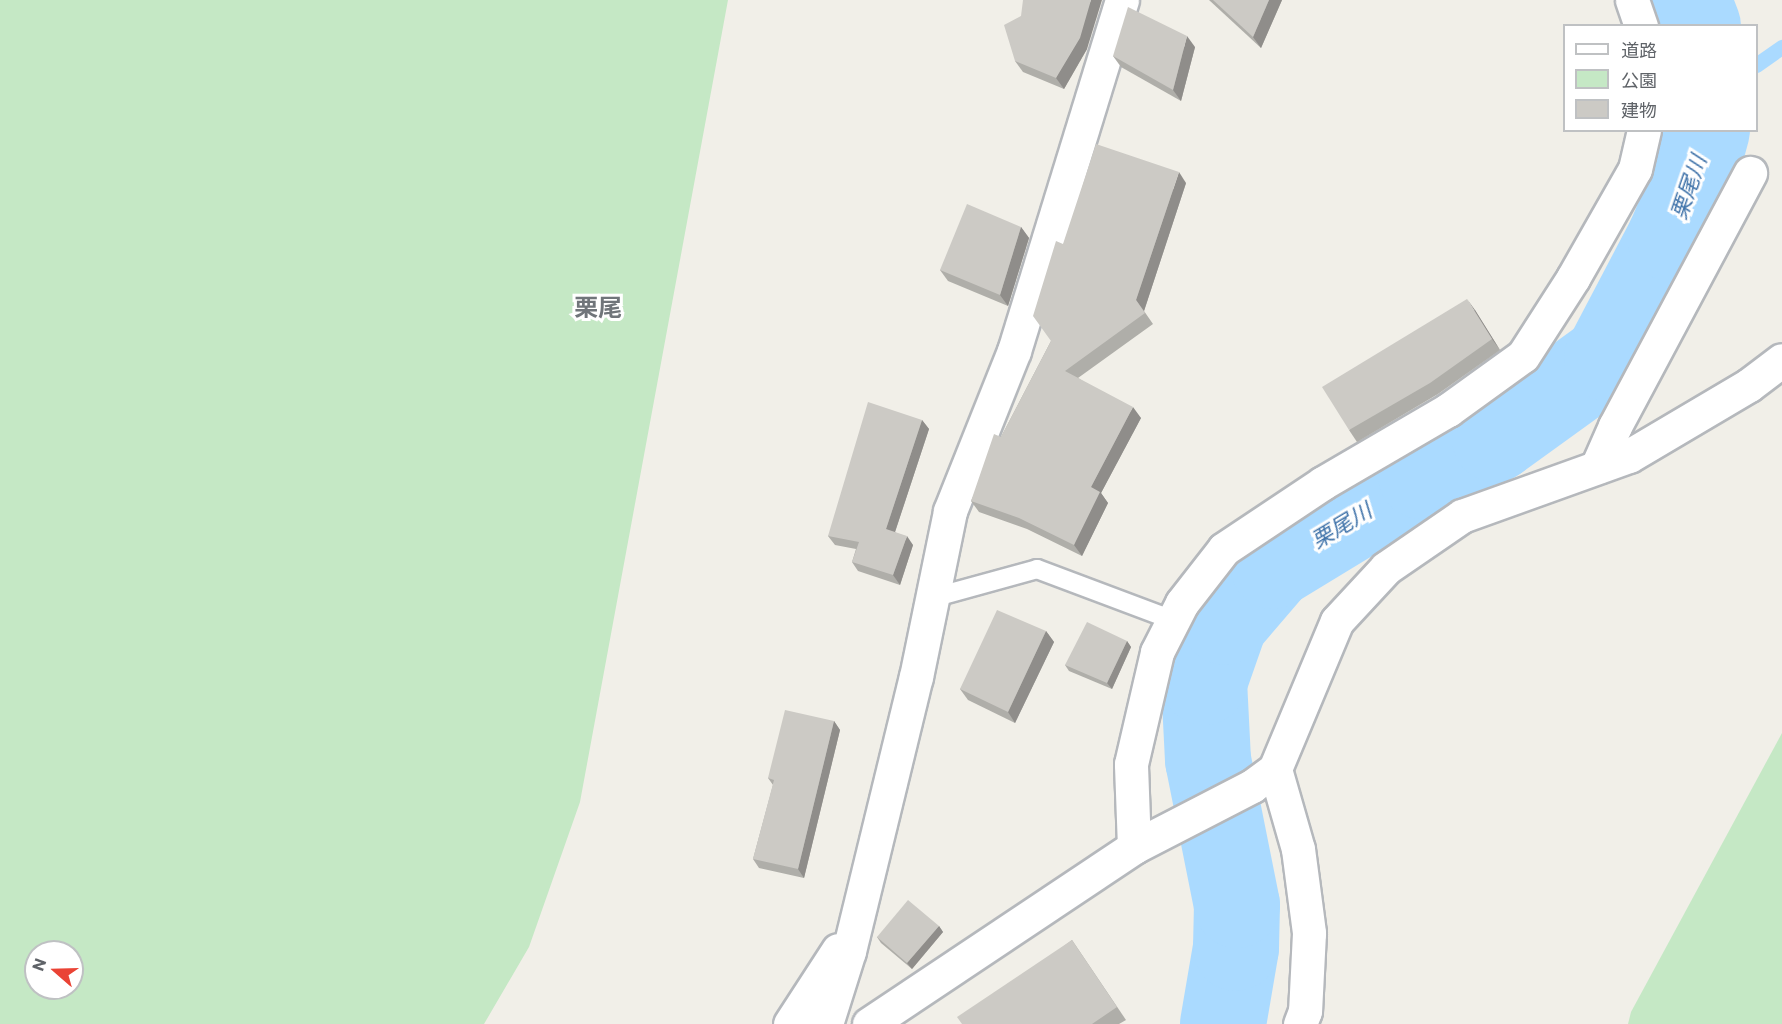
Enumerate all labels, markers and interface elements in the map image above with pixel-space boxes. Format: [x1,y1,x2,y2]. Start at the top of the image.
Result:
legend [1563,24,1758,132]
text: 道路 [1621,39,1657,61]
text: 公園 [1621,69,1657,91]
text: 建物 [1621,99,1657,121]
water label: 栗尾川 [1665,152,1711,222]
district label: 栗尾 [574,293,622,321]
water label: 栗尾川 [1306,497,1376,553]
north arrow [24,940,84,1000]
text: N [28,955,49,973]

